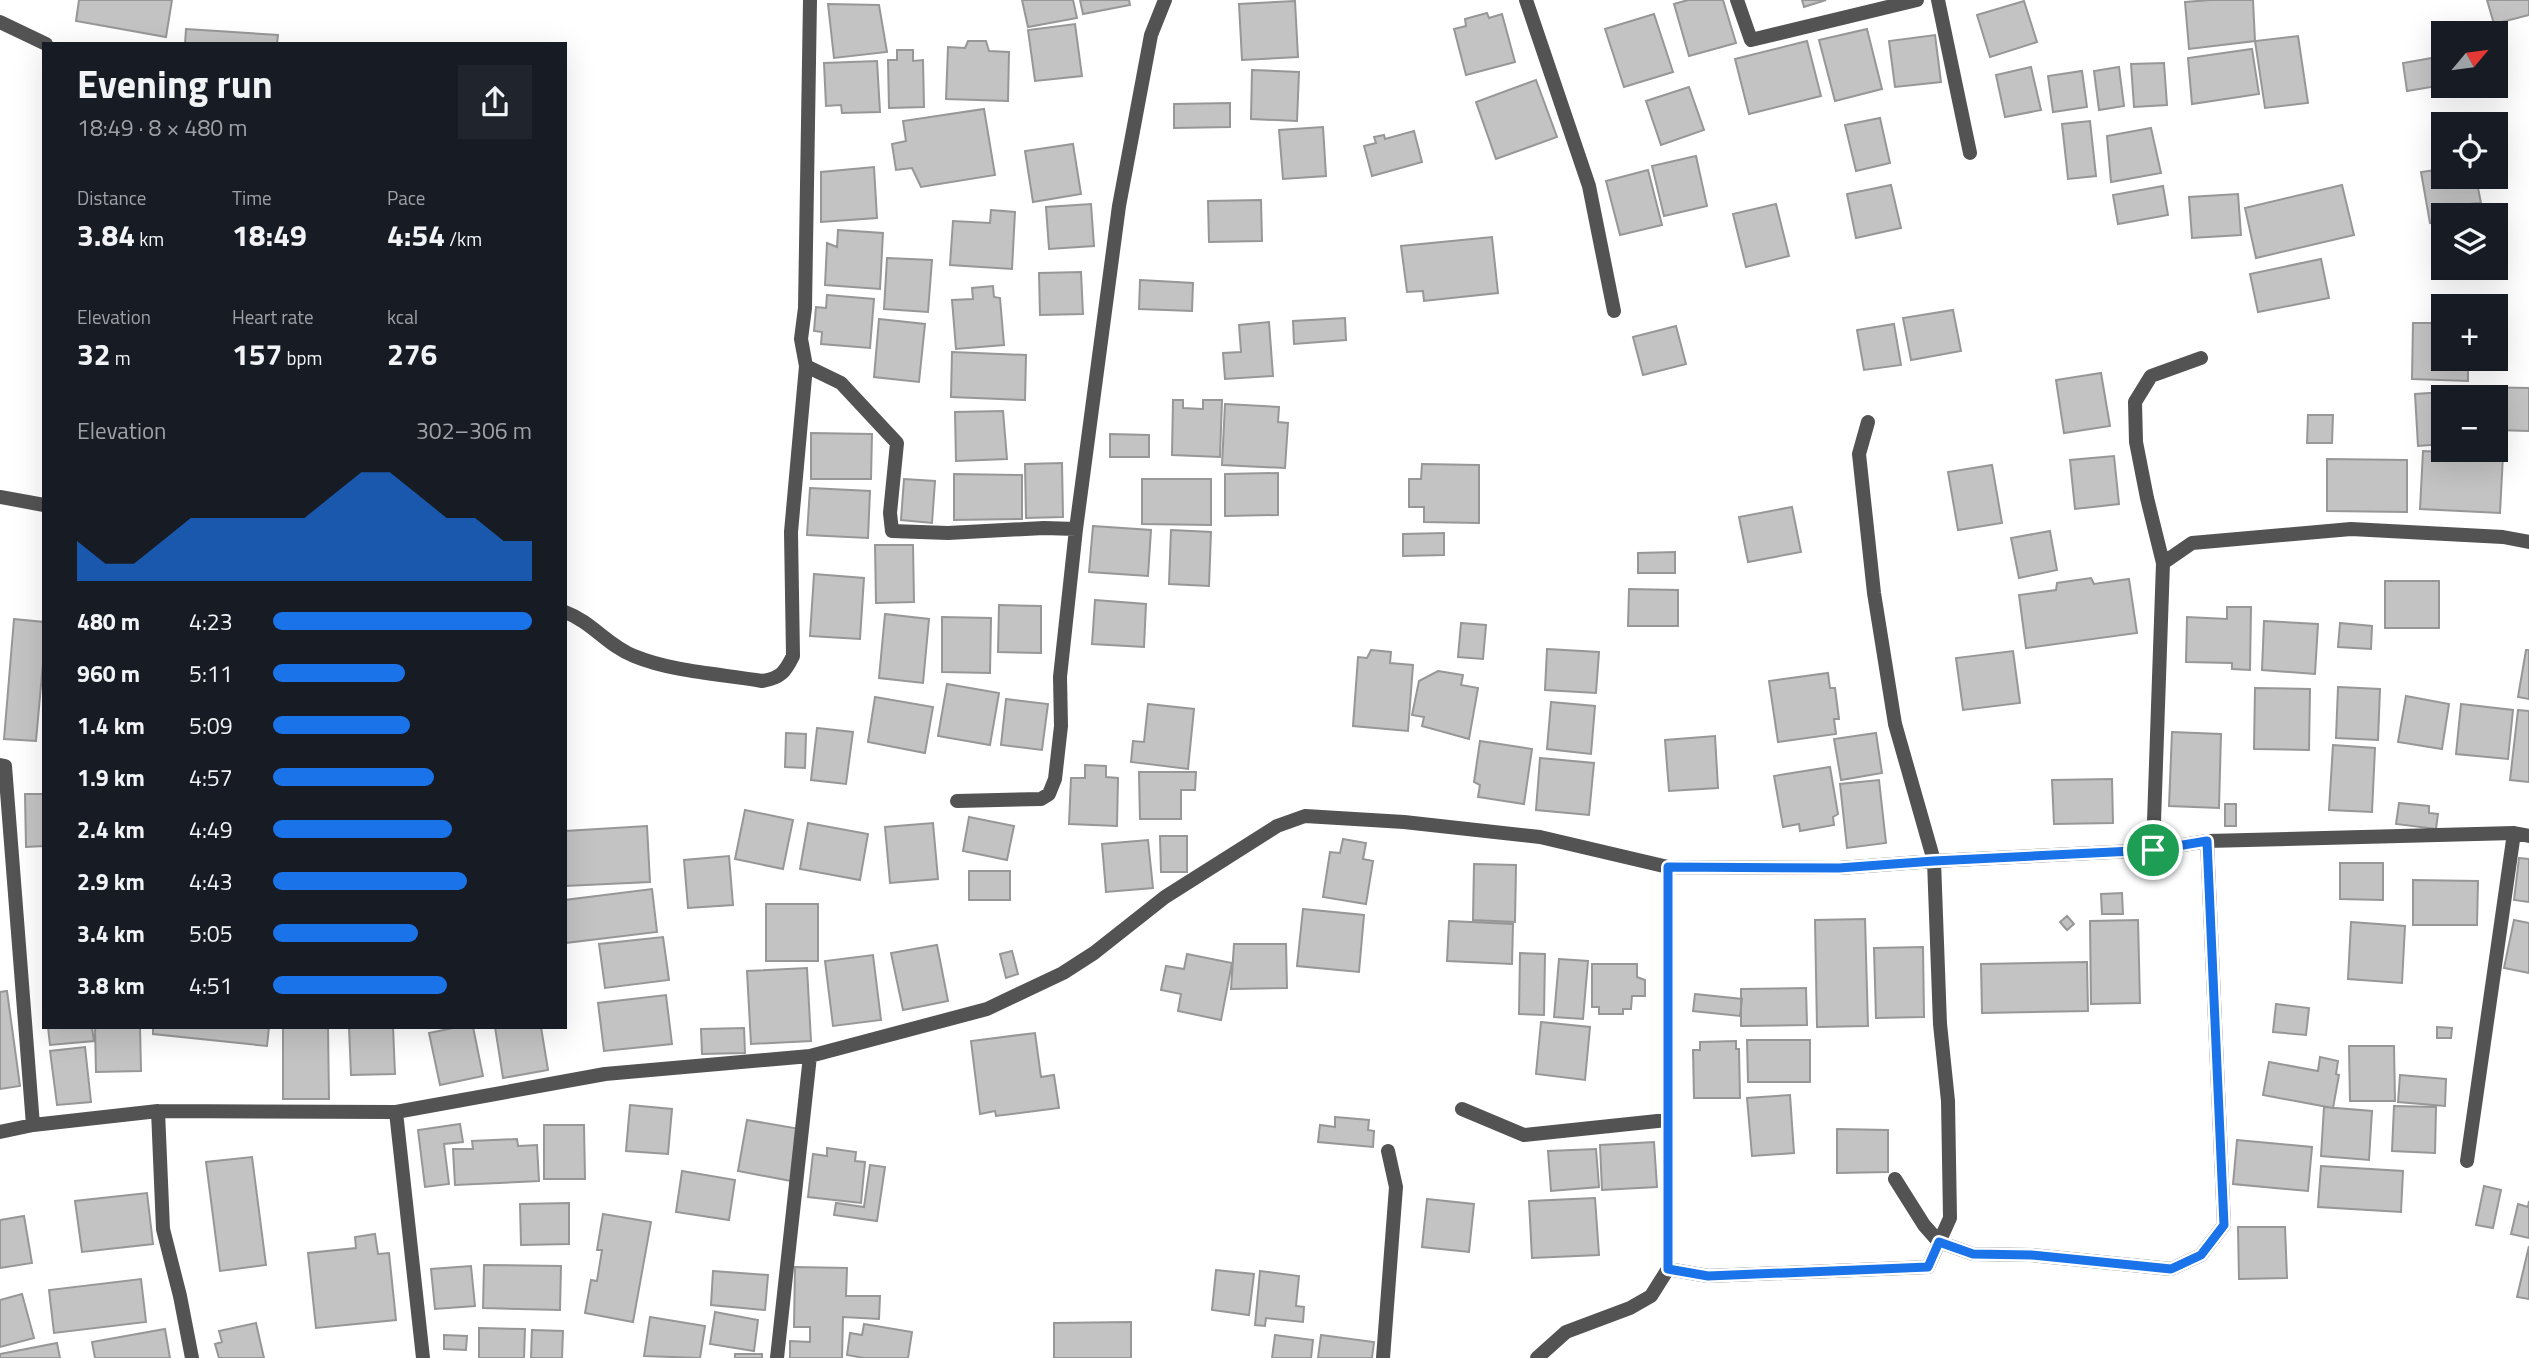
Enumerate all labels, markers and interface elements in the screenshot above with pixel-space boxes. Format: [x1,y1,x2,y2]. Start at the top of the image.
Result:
north arrow [2431,21,2508,98]
map controls [2431,21,2508,462]
text: Evening run [77,55,273,113]
button: share [458,65,532,139]
text: 18:49 · 8 × 480 m [77,110,247,145]
button: locate [2431,112,2508,189]
text: Distance [77,183,146,212]
text: Time [232,183,272,212]
text: Pace [387,183,425,212]
button: layers [2431,203,2508,280]
text: 3.84 [77,212,135,258]
text: 18:49 [232,212,307,258]
text: 4:54 [387,212,445,258]
text: km [135,224,164,253]
text: /km [445,224,482,253]
button: + [2431,294,2508,371]
text: Elevation [77,302,151,331]
text: Heart rate [232,302,314,331]
text: kcal [387,302,418,331]
text: 32 [77,331,111,377]
text: 157 [232,331,282,377]
text: 276 [387,331,437,377]
text: m [111,343,131,372]
text: bpm [282,343,322,372]
button: − [2431,385,2508,462]
text: Elevation [77,413,166,448]
text: 302–306 m [416,413,532,448]
text: 480 m [77,604,140,639]
text: 4:23 [189,604,233,639]
text: 960 m [77,656,140,691]
text: 5:11 [189,656,233,691]
text: 1.4 km [77,708,145,743]
text: 5:09 [189,708,233,743]
text: 1.9 km [77,760,145,795]
text: 4:57 [189,760,233,795]
text: 2.4 km [77,812,145,847]
text: 4:49 [189,812,233,847]
pin [2123,820,2183,880]
icon: arrive [2134,831,2172,869]
text: 2.9 km [77,864,145,899]
text: 4:43 [189,864,233,899]
text: 3.4 km [77,916,145,951]
text: 5:05 [189,916,233,951]
text: 3.8 km [77,968,145,1003]
text: 4:51 [189,968,233,1003]

